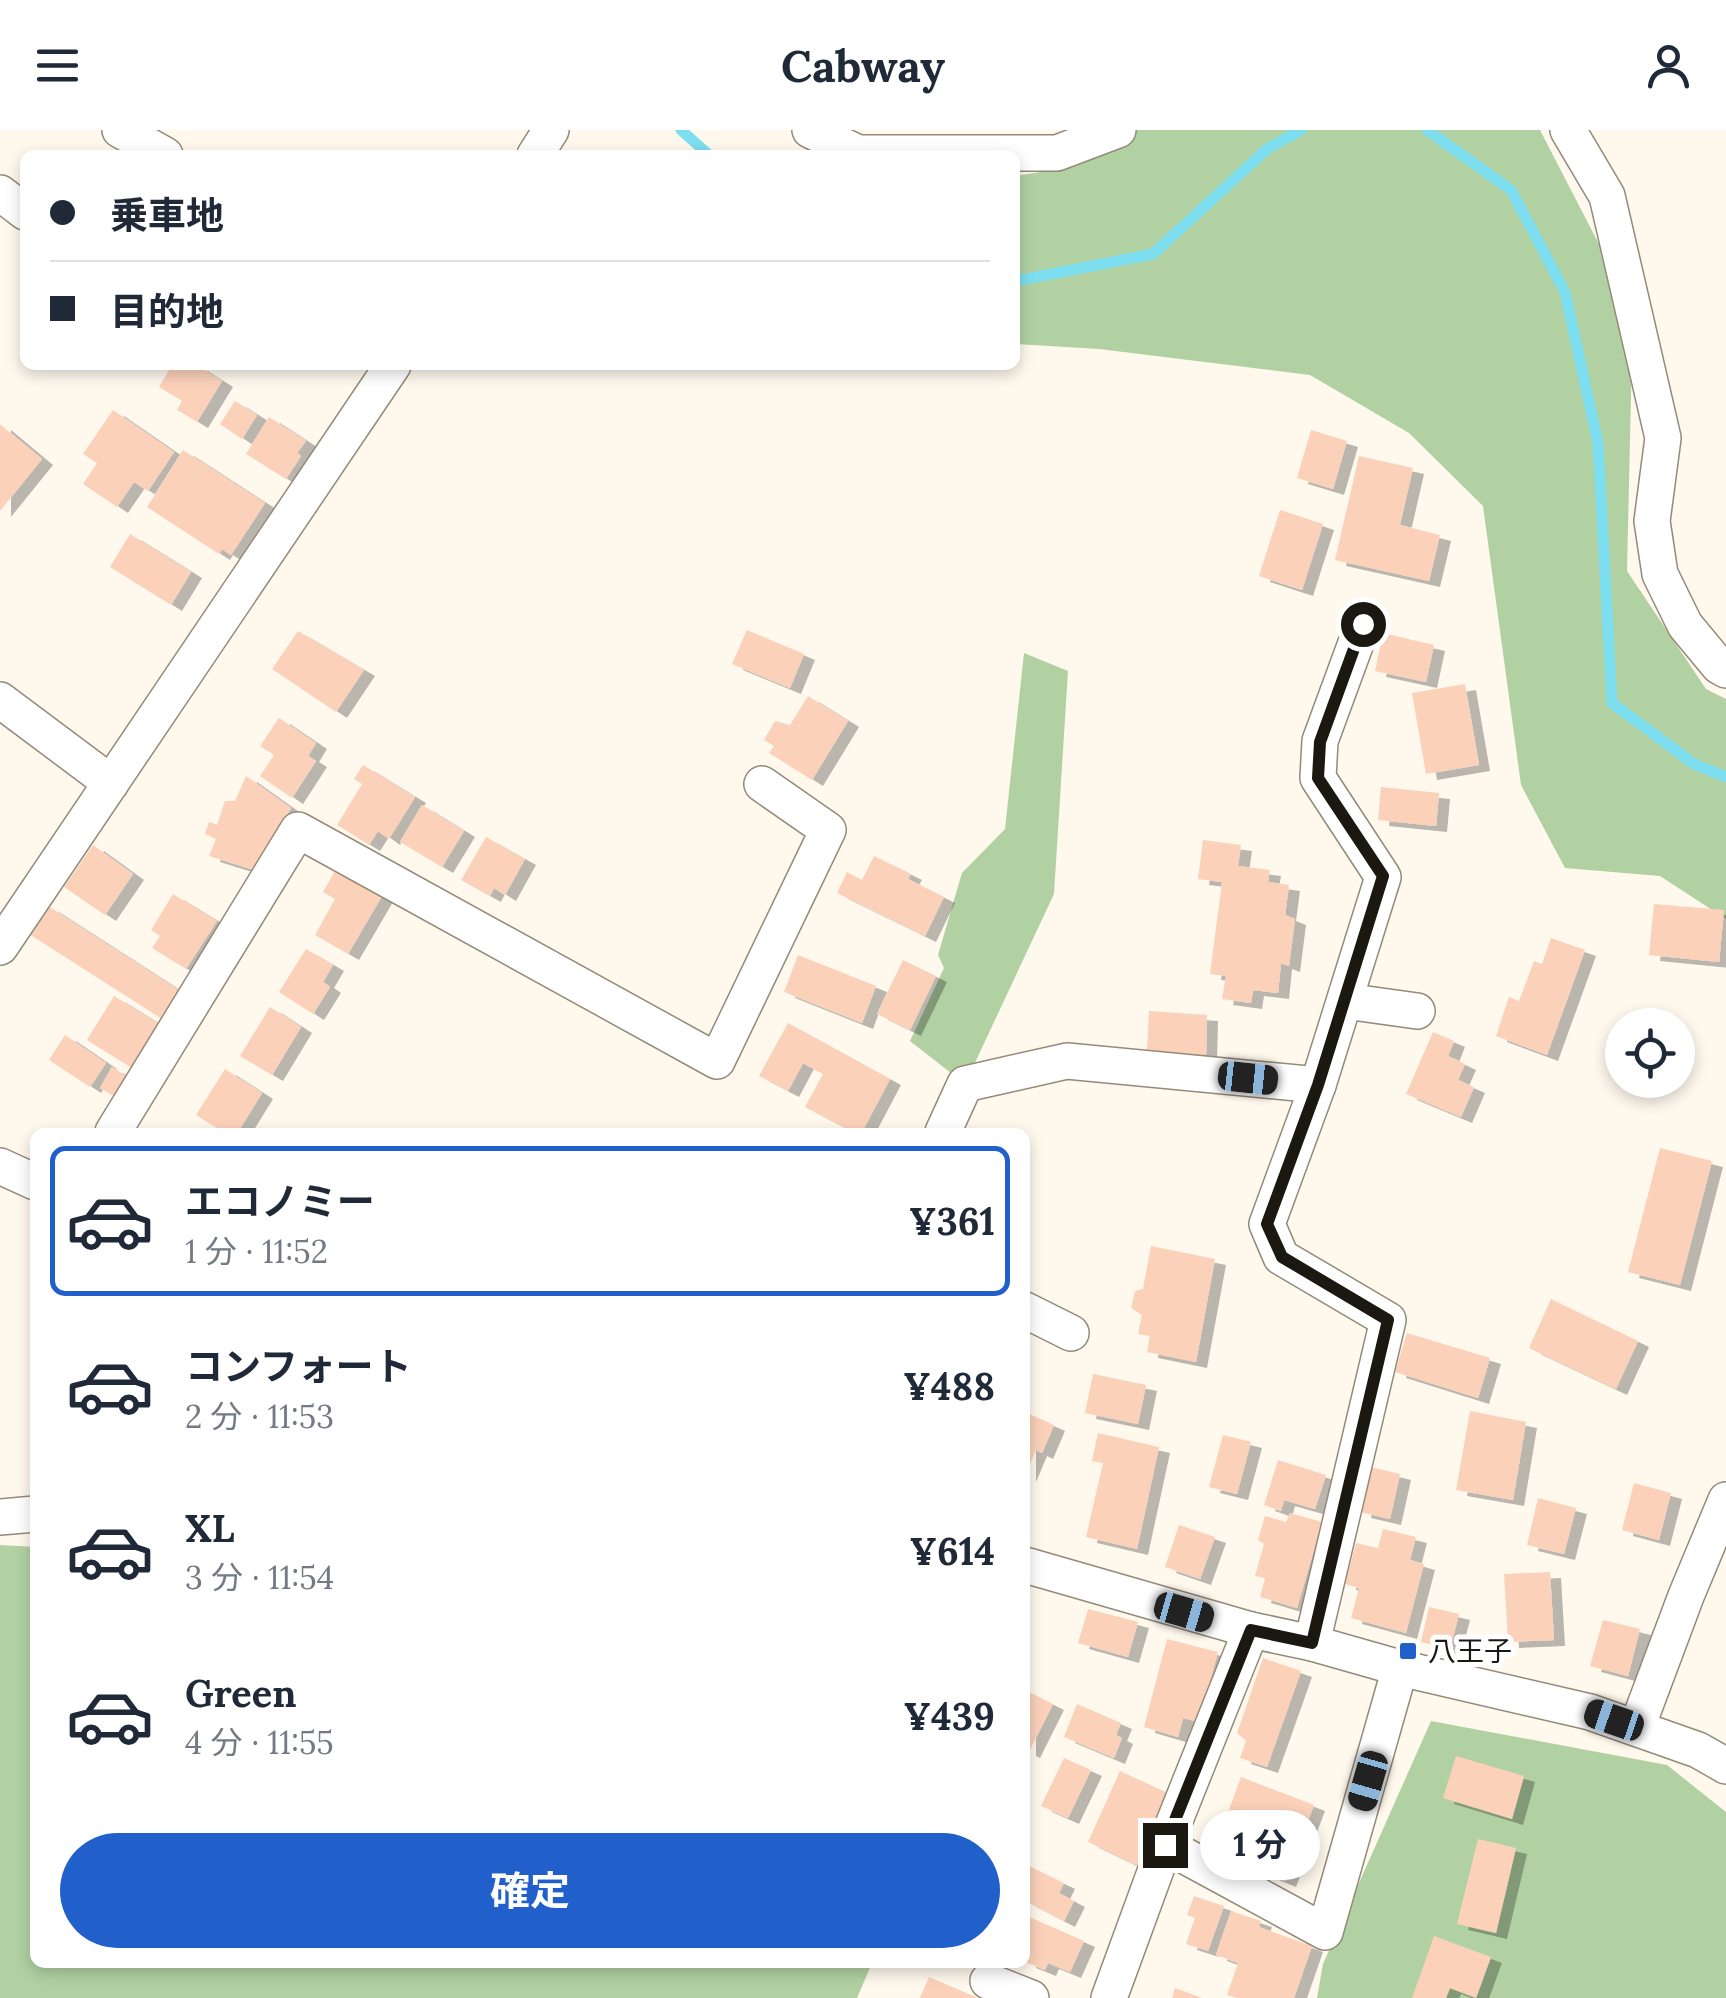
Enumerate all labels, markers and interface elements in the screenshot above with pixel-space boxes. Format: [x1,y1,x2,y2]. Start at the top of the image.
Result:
text: Cabway [781,37,945,94]
icon: menu [30,38,85,93]
icon: person [1641,38,1696,93]
text: 乗車地 [110,191,224,239]
text: 目的地 [110,287,224,335]
route start [1341,602,1386,647]
map controls [1605,1008,1695,1098]
button: locate [1605,1008,1695,1098]
car [1217,1060,1279,1096]
icon: car [65,1176,155,1266]
text: エコノミー [185,1177,375,1225]
text: ¥361 [909,1197,995,1245]
text: 1 分 · 11:52 [185,1231,328,1272]
icon: car [65,1341,155,1431]
text: コンフォート [185,1342,412,1390]
text: ¥488 [903,1362,995,1410]
text: 2 分 · 11:53 [185,1396,334,1437]
text: XL [185,1504,235,1552]
icon: car [65,1506,155,1596]
text: ¥614 [909,1527,995,1575]
text: 3 分 · 11:54 [185,1557,334,1598]
car [1151,1589,1217,1635]
place label: 八王子 [1428,1633,1512,1669]
marker: 八王子 [1397,1640,1419,1662]
text: Green [185,1669,297,1717]
icon: car [65,1671,155,1761]
text: ¥439 [904,1692,995,1740]
car [1581,1696,1647,1744]
text: 4 分 · 11:55 [185,1722,334,1763]
car [1345,1748,1391,1814]
callout: 1 分 [1200,1810,1320,1880]
route end [1143,1823,1188,1868]
text: 1 分 [1233,1824,1287,1865]
button: 確定 [60,1833,1000,1948]

